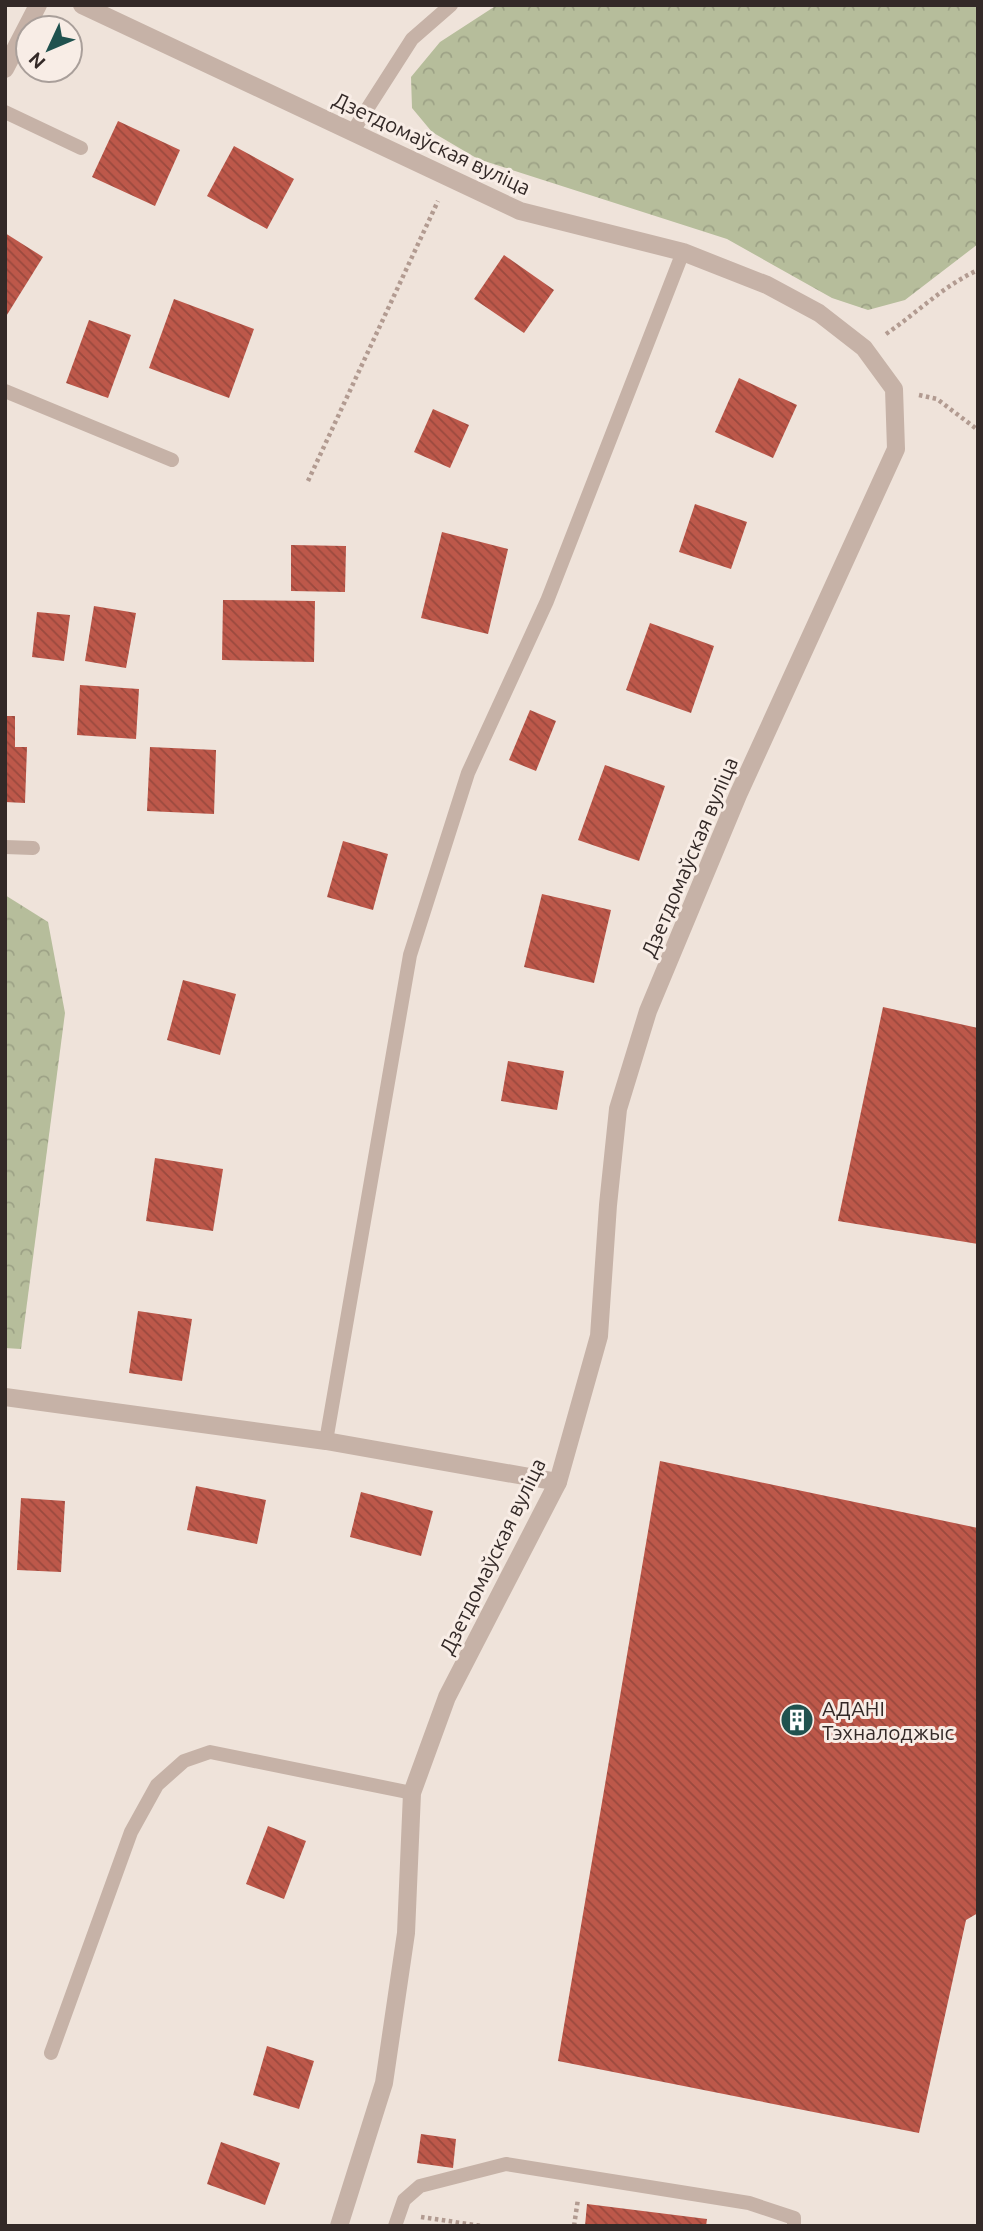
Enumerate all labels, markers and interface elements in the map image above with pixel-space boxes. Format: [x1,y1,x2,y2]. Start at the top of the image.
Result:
north arrow [14,14,84,84]
text: N [24,48,50,74]
street label: Дзетдомаўская вуліца [329,87,535,199]
street label: Дзетдомаўская вуліца [636,753,742,961]
street label: Дзетдомаўская вуліца [434,1454,550,1658]
place label: АДАНІ Тэхналоджыс [822,1696,955,1744]
building icon: АДАНІ Тэхналоджыс [778,1701,816,1739]

